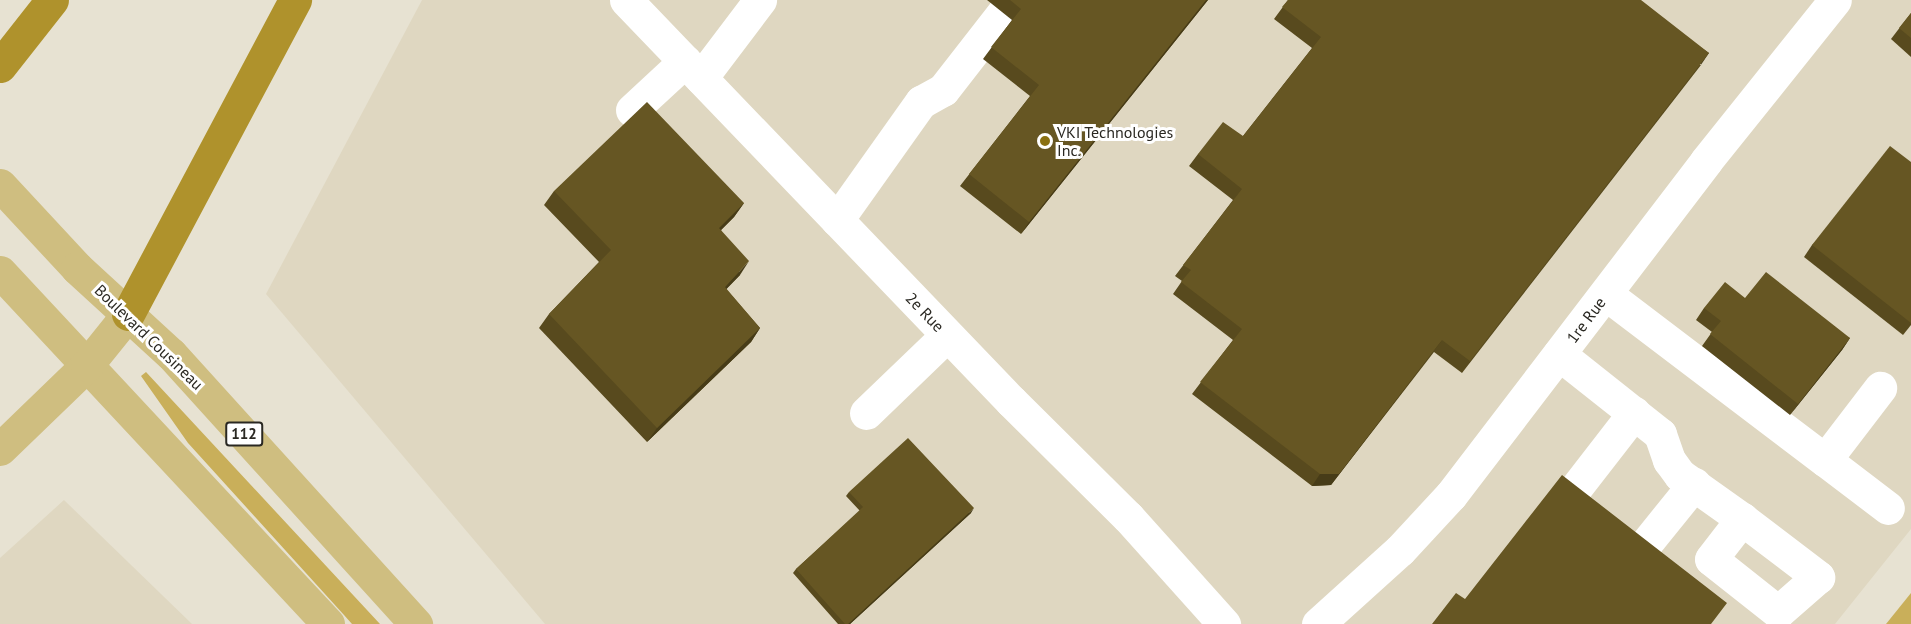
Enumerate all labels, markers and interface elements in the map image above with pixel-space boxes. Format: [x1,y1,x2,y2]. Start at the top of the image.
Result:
place label: VKI Technologies Inc. [1057,122,1174,160]
marker: VKI Technologies Inc. [1038,134,1052,148]
street label: Boulevard Cousineau [91,280,207,394]
street label: 2e Rue [902,288,948,336]
street label: 1re Rue [1562,293,1610,347]
road number: 112 [224,422,264,446]

